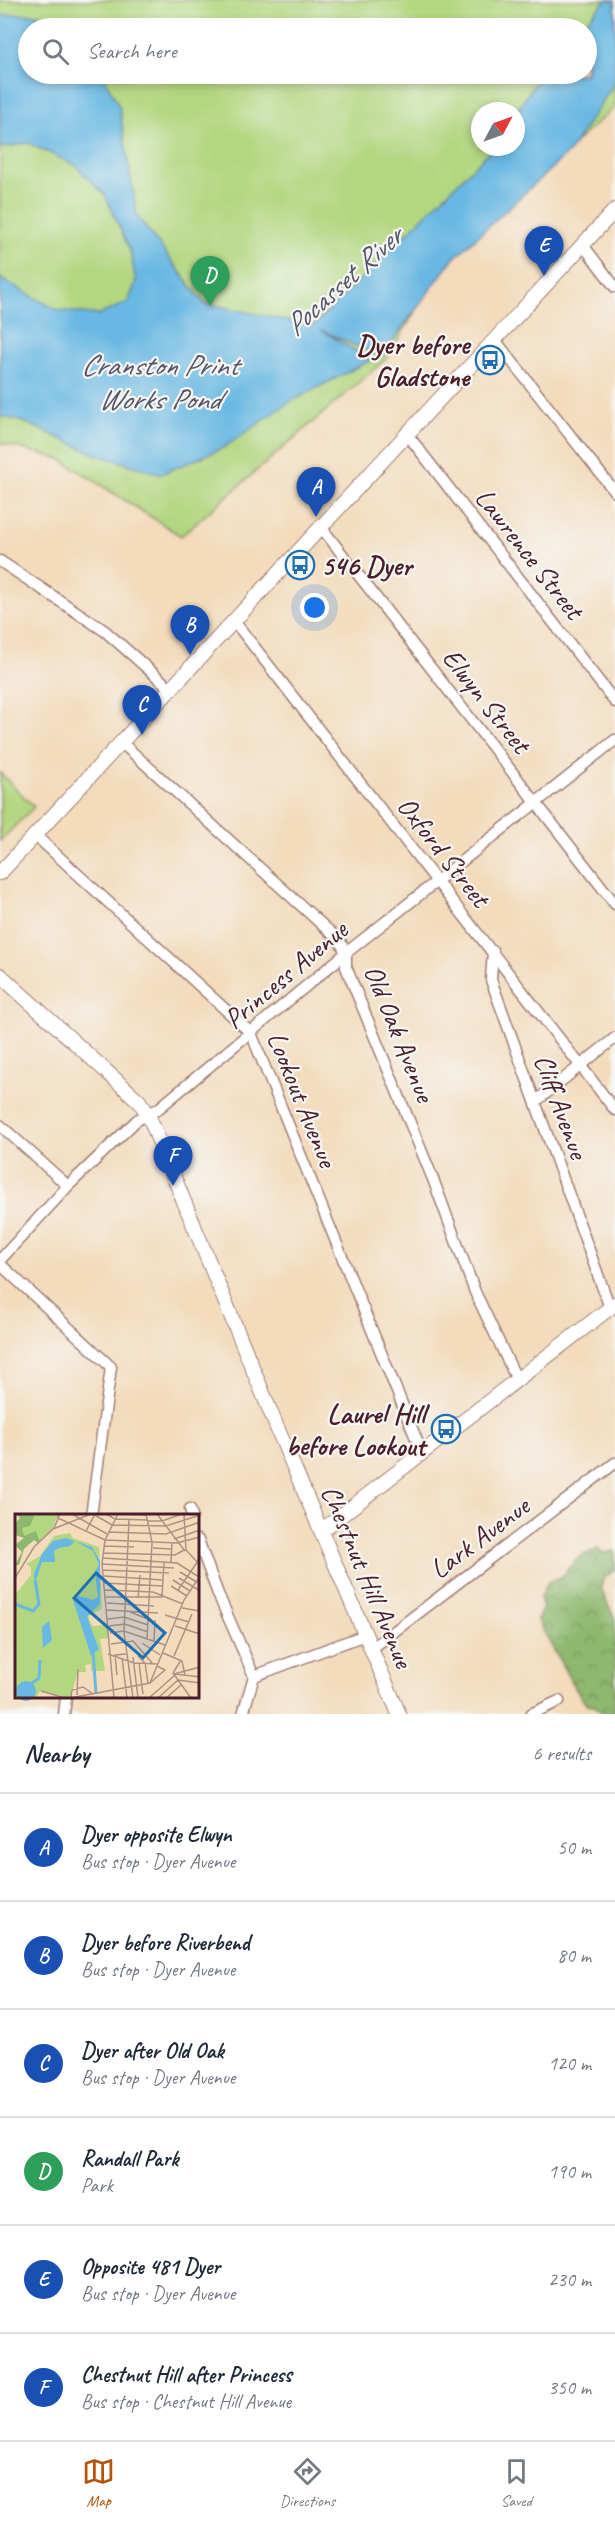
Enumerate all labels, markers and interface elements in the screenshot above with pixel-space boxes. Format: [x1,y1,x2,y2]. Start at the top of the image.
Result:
search box [18,18,597,84]
icon: search [39,35,72,68]
text: Search here [87,37,177,65]
north arrow [471,102,525,156]
water label: Pocasset River [276,215,414,344]
pin: E [524,226,564,276]
pin: D [190,256,230,306]
place label: Dyer before Gladstone [356,327,472,394]
bus stop icon: Dyer before Gladstone [474,344,506,376]
water label: Cranston Print Works Pond [81,346,243,418]
pin: A [296,468,336,517]
street label: Lawrence Street [468,481,593,628]
place label: 546 Dyer [321,548,415,583]
bus stop icon: 546 Dyer [284,549,316,581]
your location [300,593,329,622]
pin: B [170,606,210,655]
street label: Elwyn Street [435,641,540,762]
pin: C [122,686,162,735]
street label: Oxford Street [390,789,499,916]
street label: Princess Avenue [216,911,356,1036]
street label: Old Oak Avenue [356,960,444,1109]
street label: Lookout Avenue [260,1026,346,1174]
street label: Cliff Avenue [527,1049,597,1165]
pin: F [154,1136,192,1186]
place label: Laurel Hill before Lookout [286,1396,431,1463]
bus stop icon: Laurel Hill before Lookout [430,1413,462,1445]
street label: Chestnut Hill Avenue [313,1480,422,1674]
street label: Lark Avenue [423,1487,538,1586]
inset map [15,1514,200,1699]
text: Nearby [24,1737,89,1770]
text: 6 results [532,1741,591,1766]
text: Dyer opposite Elwyn [81,1821,232,1849]
text: A [38,1835,49,1860]
text: 50 m [557,1835,591,1860]
text: Bus stop · Dyer Avenue [81,1849,235,1874]
text: Dyer before Riverbend [81,1929,250,1957]
text: B [38,1943,49,1968]
text: 80 m [557,1943,591,1968]
text: Bus stop · Dyer Avenue [81,1957,235,1982]
text: Dyer after Old Oak [81,2037,224,2065]
text: C [39,2051,48,2076]
text: 120 m [548,2051,591,2076]
text: Bus stop · Dyer Avenue [81,2065,235,2090]
text: Randall Park [81,2145,178,2173]
text: D [38,2159,49,2184]
text: 190 m [548,2159,591,2184]
text: Park [81,2173,113,2198]
text: Opposite 481 Dyer [81,2253,220,2281]
text: E [38,2267,49,2292]
text: 230 m [548,2267,591,2292]
text: Bus stop · Dyer Avenue [81,2281,235,2306]
text: Chestnut Hill after Princess [81,2361,292,2389]
text: F [39,2375,48,2400]
text: 350 m [548,2375,591,2400]
text: Bus stop · Chestnut Hill Avenue [81,2389,291,2414]
tab: Map [82,2455,115,2511]
tab: Directions [280,2455,335,2511]
tab: Saved [500,2455,533,2511]

